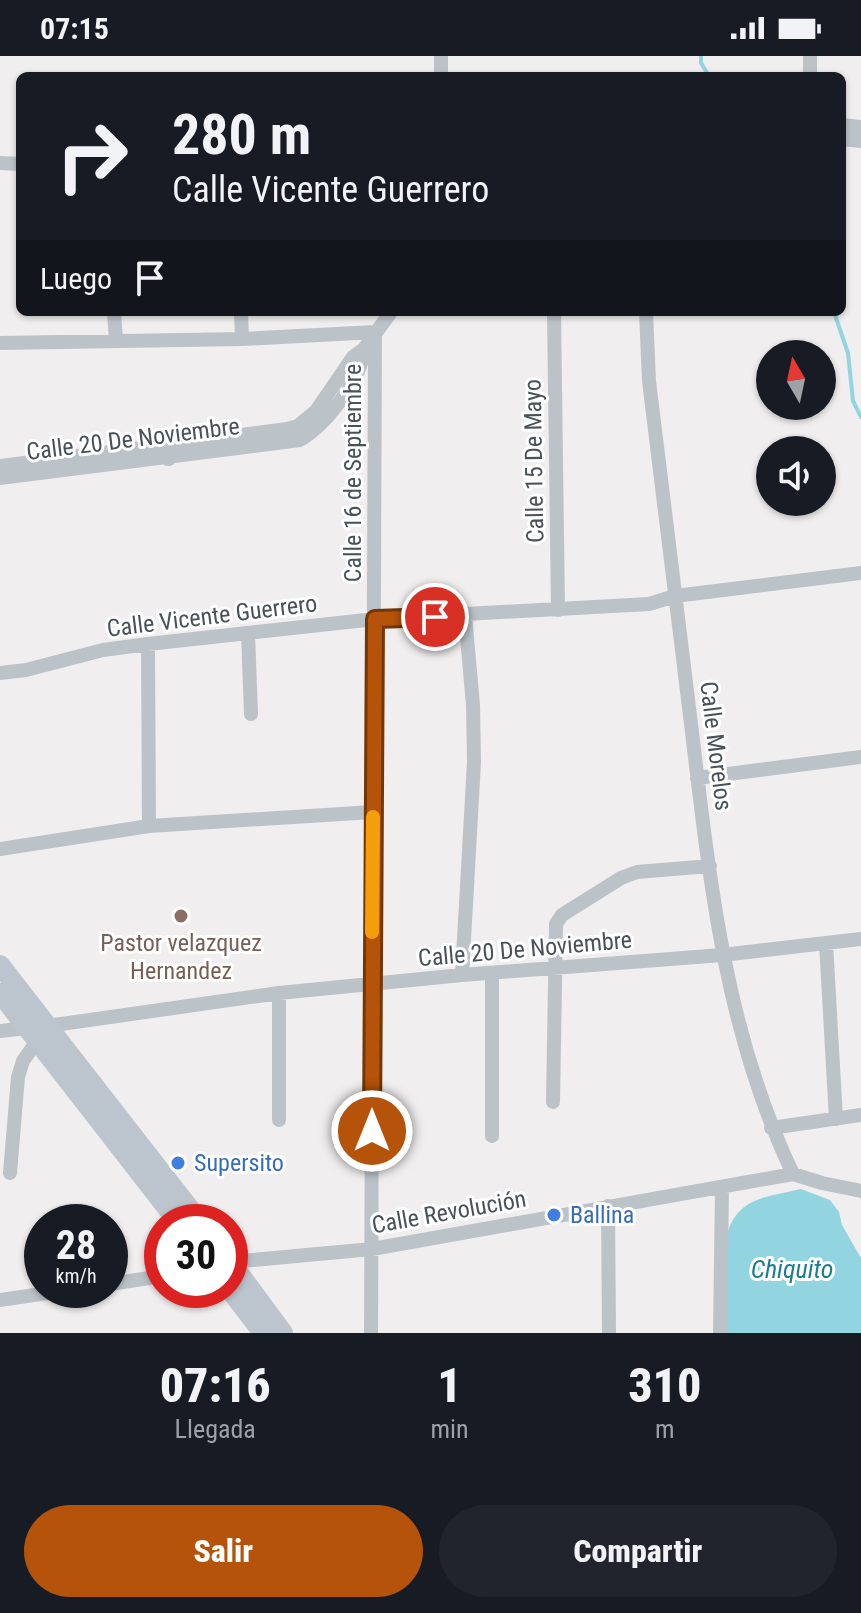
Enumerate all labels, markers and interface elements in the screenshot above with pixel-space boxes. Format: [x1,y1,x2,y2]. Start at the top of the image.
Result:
text: 07:15 [40,11,109,46]
text: 280 m [172,102,311,168]
icon: right [40,104,144,208]
text: Calle Vicente Guerrero [172,169,489,211]
icon: arrive [128,256,172,300]
text: Luego [40,261,112,296]
north arrow [756,340,836,420]
map controls [756,340,836,516]
street label: Calle 16 de Septiembre [339,364,367,582]
street label: Calle 15 De Mayo [519,379,549,543]
street label: Calle 20 De Noviembre [25,412,241,466]
button: sound [756,436,836,516]
pin [401,583,469,651]
street label: Calle Vicente Guerrero [105,589,319,643]
icon: arrive [413,595,457,639]
street label: Calle Morelos [694,680,738,812]
marker: Pastor velazquez Hernandez [172,907,190,925]
street label: Calle 20 De Noviembre [417,926,633,972]
place label: Pastor velazquez Hernandez [100,929,262,985]
position arrow [330,1089,414,1173]
place label: Supersito [194,1149,284,1177]
marker: Supersito [169,1154,187,1172]
street label: Calle Revolución [370,1185,528,1239]
place label: Ballina [570,1201,634,1229]
speed limit sign: 30 [144,1204,248,1308]
marker: Ballina [545,1206,563,1224]
text: 28 [56,1222,96,1269]
water label: Chiquito [751,1254,833,1284]
text: km/h [55,1264,97,1288]
text: 07:16 [160,1357,271,1414]
text: 1 [437,1357,462,1414]
text: 310 [628,1357,701,1414]
text: Llegada [175,1414,256,1444]
text: min [430,1414,469,1444]
text: m [655,1414,675,1444]
button: Salir [24,1505,423,1597]
button: Compartir [439,1505,837,1597]

